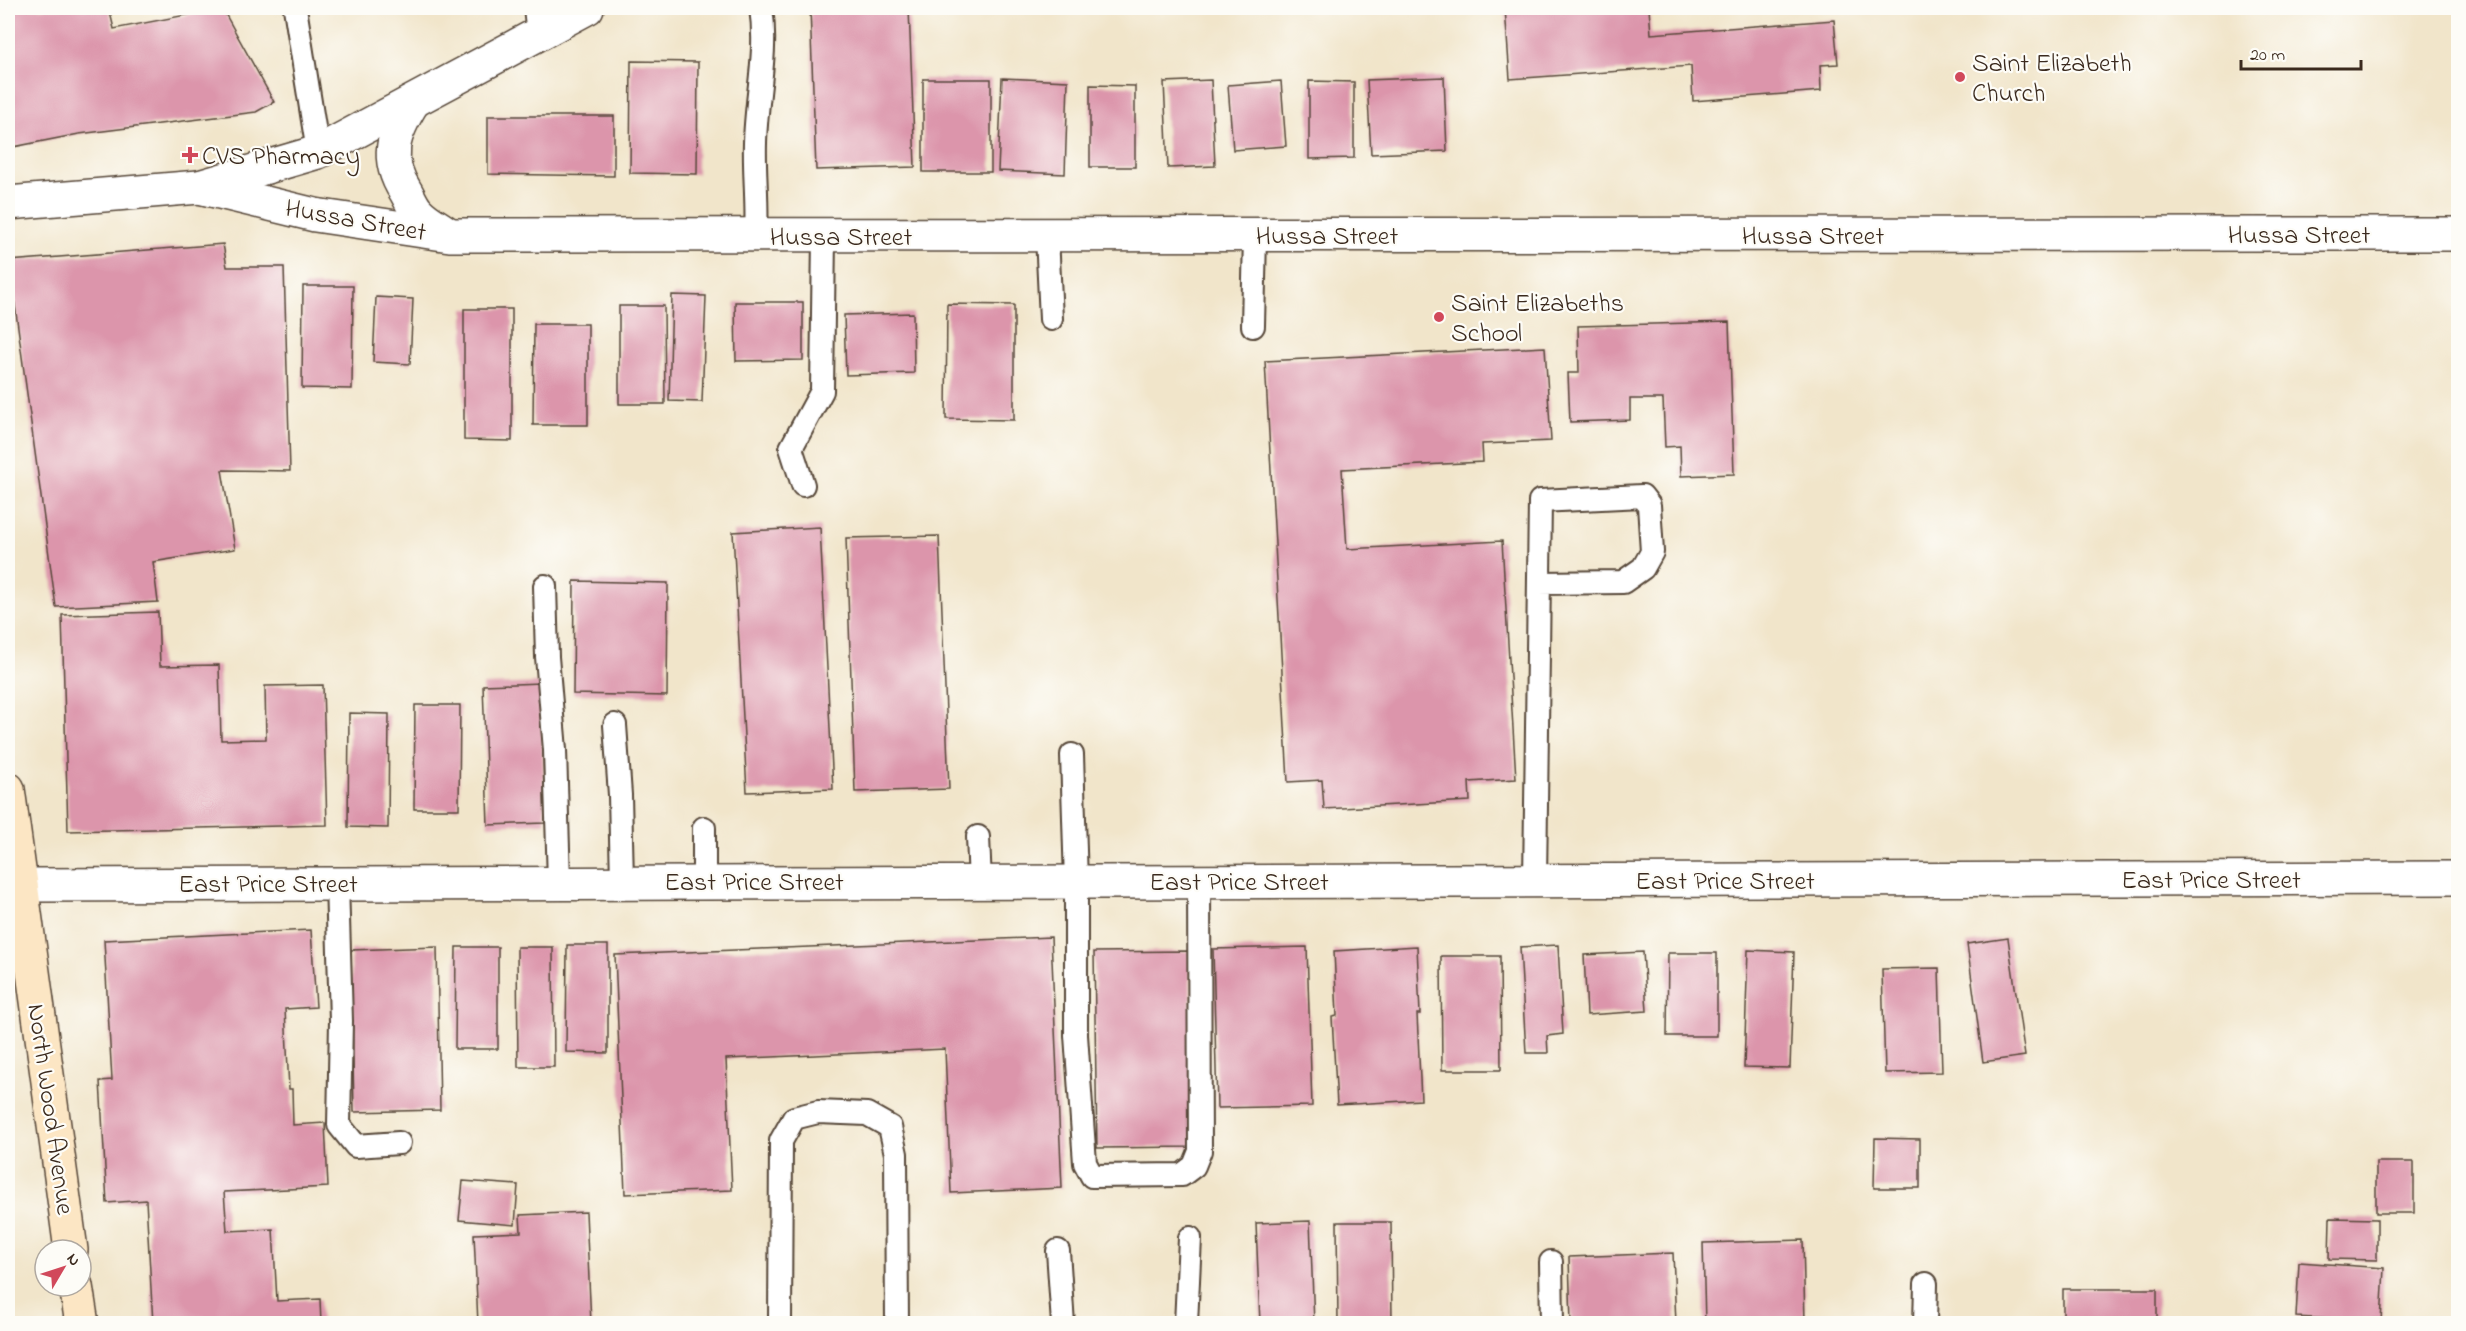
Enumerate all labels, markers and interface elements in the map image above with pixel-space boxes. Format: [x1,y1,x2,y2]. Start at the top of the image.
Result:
scale bar [2241,33,2361,71]
text: 20 m [2250,43,2285,69]
place label: Saint Elizabeth Church [1972,46,2132,114]
marker: Saint Elizabeth Church [1953,70,1967,84]
place label: CVS Pharmacy [202,139,360,177]
marker: CVS Pharmacy [183,148,197,162]
street label: Hussa Street [282,191,429,253]
street label: Hussa Street [2228,218,2370,256]
street label: Hussa Street [1256,219,1398,257]
street label: Hussa Street [1742,219,1884,257]
street label: Hussa Street [770,220,912,258]
place label: Saint Elizabeths School [1451,286,1624,354]
marker: Saint Elizabeths School [1432,310,1446,324]
street label: East Price Street [2121,863,2301,901]
street label: East Price Street [1635,864,1815,902]
street label: East Price Street [664,865,844,903]
street label: East Price Street [1149,865,1329,903]
street label: East Price Street [178,867,358,905]
street label: North Wood Avenue [15,1001,83,1218]
north arrow [33,1238,93,1298]
text: N [60,1248,86,1272]

